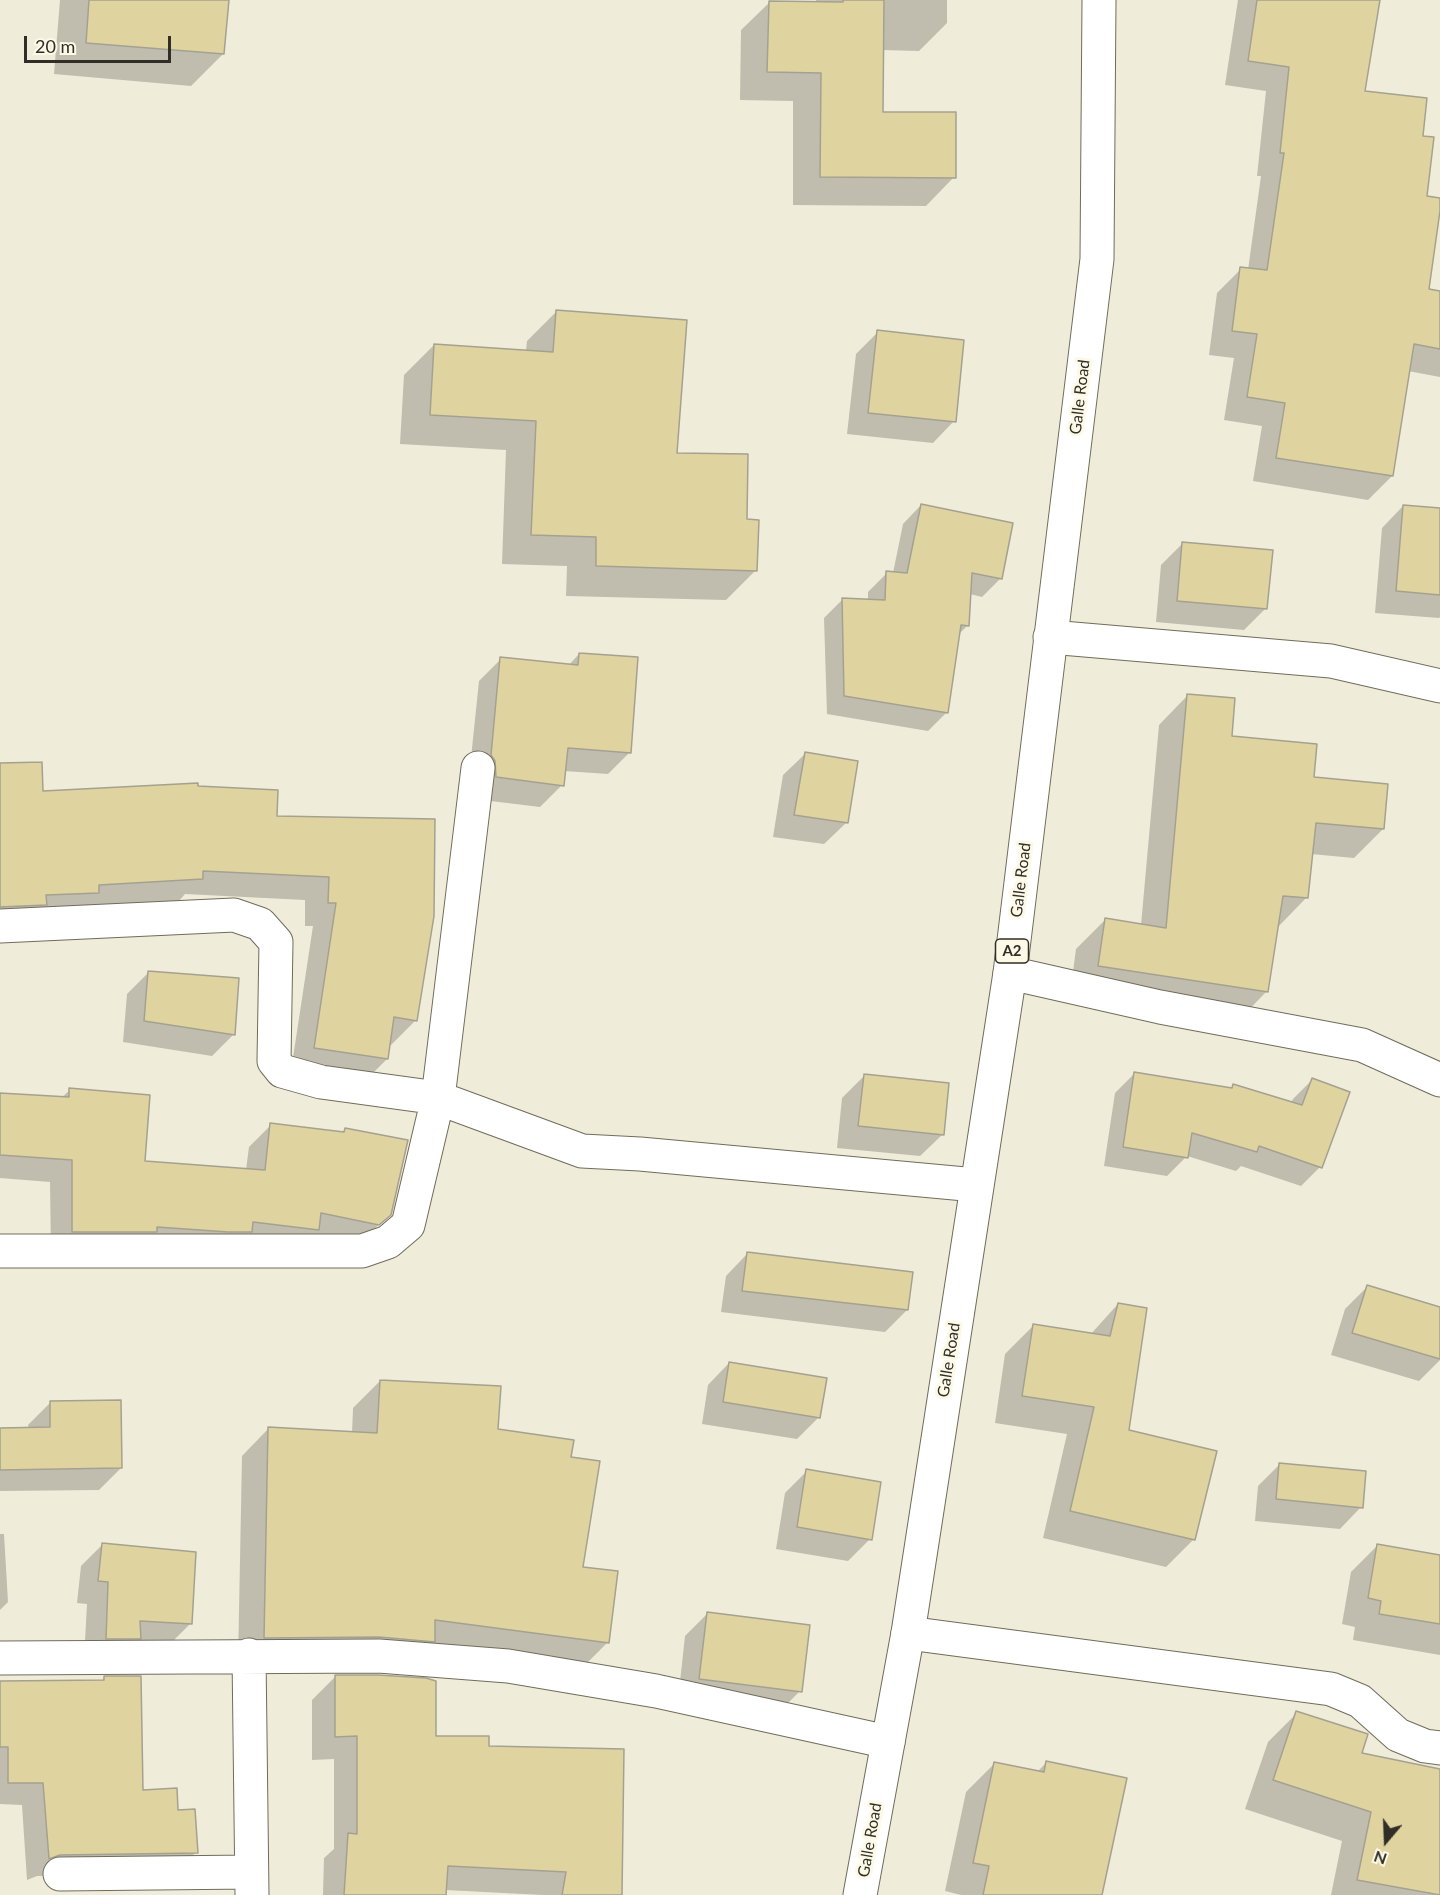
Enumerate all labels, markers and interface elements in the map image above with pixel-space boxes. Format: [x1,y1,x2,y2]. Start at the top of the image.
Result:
scale bar [27,24,174,62]
text: 20 m [35,35,75,57]
street label: Galle Road [1066,359,1094,435]
street label: Galle Road [1007,842,1035,918]
road number: A2 [996,939,1028,963]
street label: Galle Road [934,1321,964,1399]
street label: Galle Road [854,1801,886,1879]
north arrow [1356,1811,1416,1871]
text: N [1371,1848,1389,1869]

